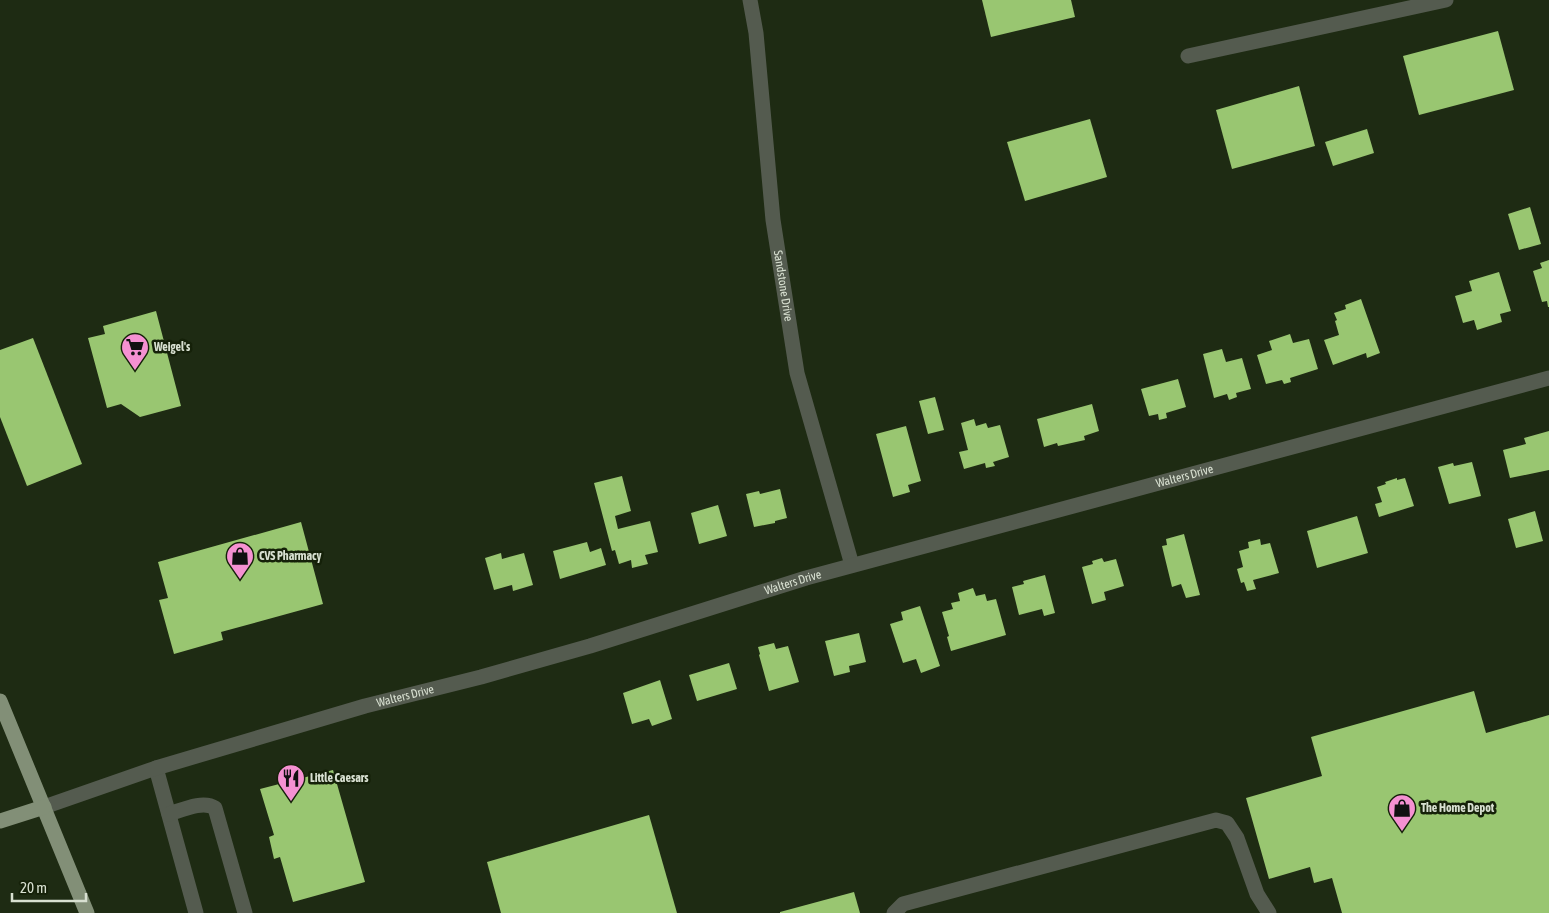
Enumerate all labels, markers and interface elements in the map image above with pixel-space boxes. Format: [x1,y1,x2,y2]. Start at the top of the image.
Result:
street label: Sandstone Drive [771,249,796,322]
supermarket icon: Weigel's [120,332,150,371]
place label: Weigel's [153,340,191,354]
street label: Walters Drive [1154,462,1215,490]
shop icon: CVS Pharmacy [225,541,255,580]
place label: CVS Pharmacy [259,549,321,563]
street label: Walters Drive [763,567,823,598]
street label: Walters Drive [375,682,435,710]
restaurant icon: Little Caesars [276,763,306,802]
place label: Little Caesars [310,771,369,785]
shop icon: The Home Depot [1387,793,1417,832]
place label: The Home Depot [1421,801,1495,815]
scale bar [12,870,86,902]
text: 20 m [20,879,47,896]

